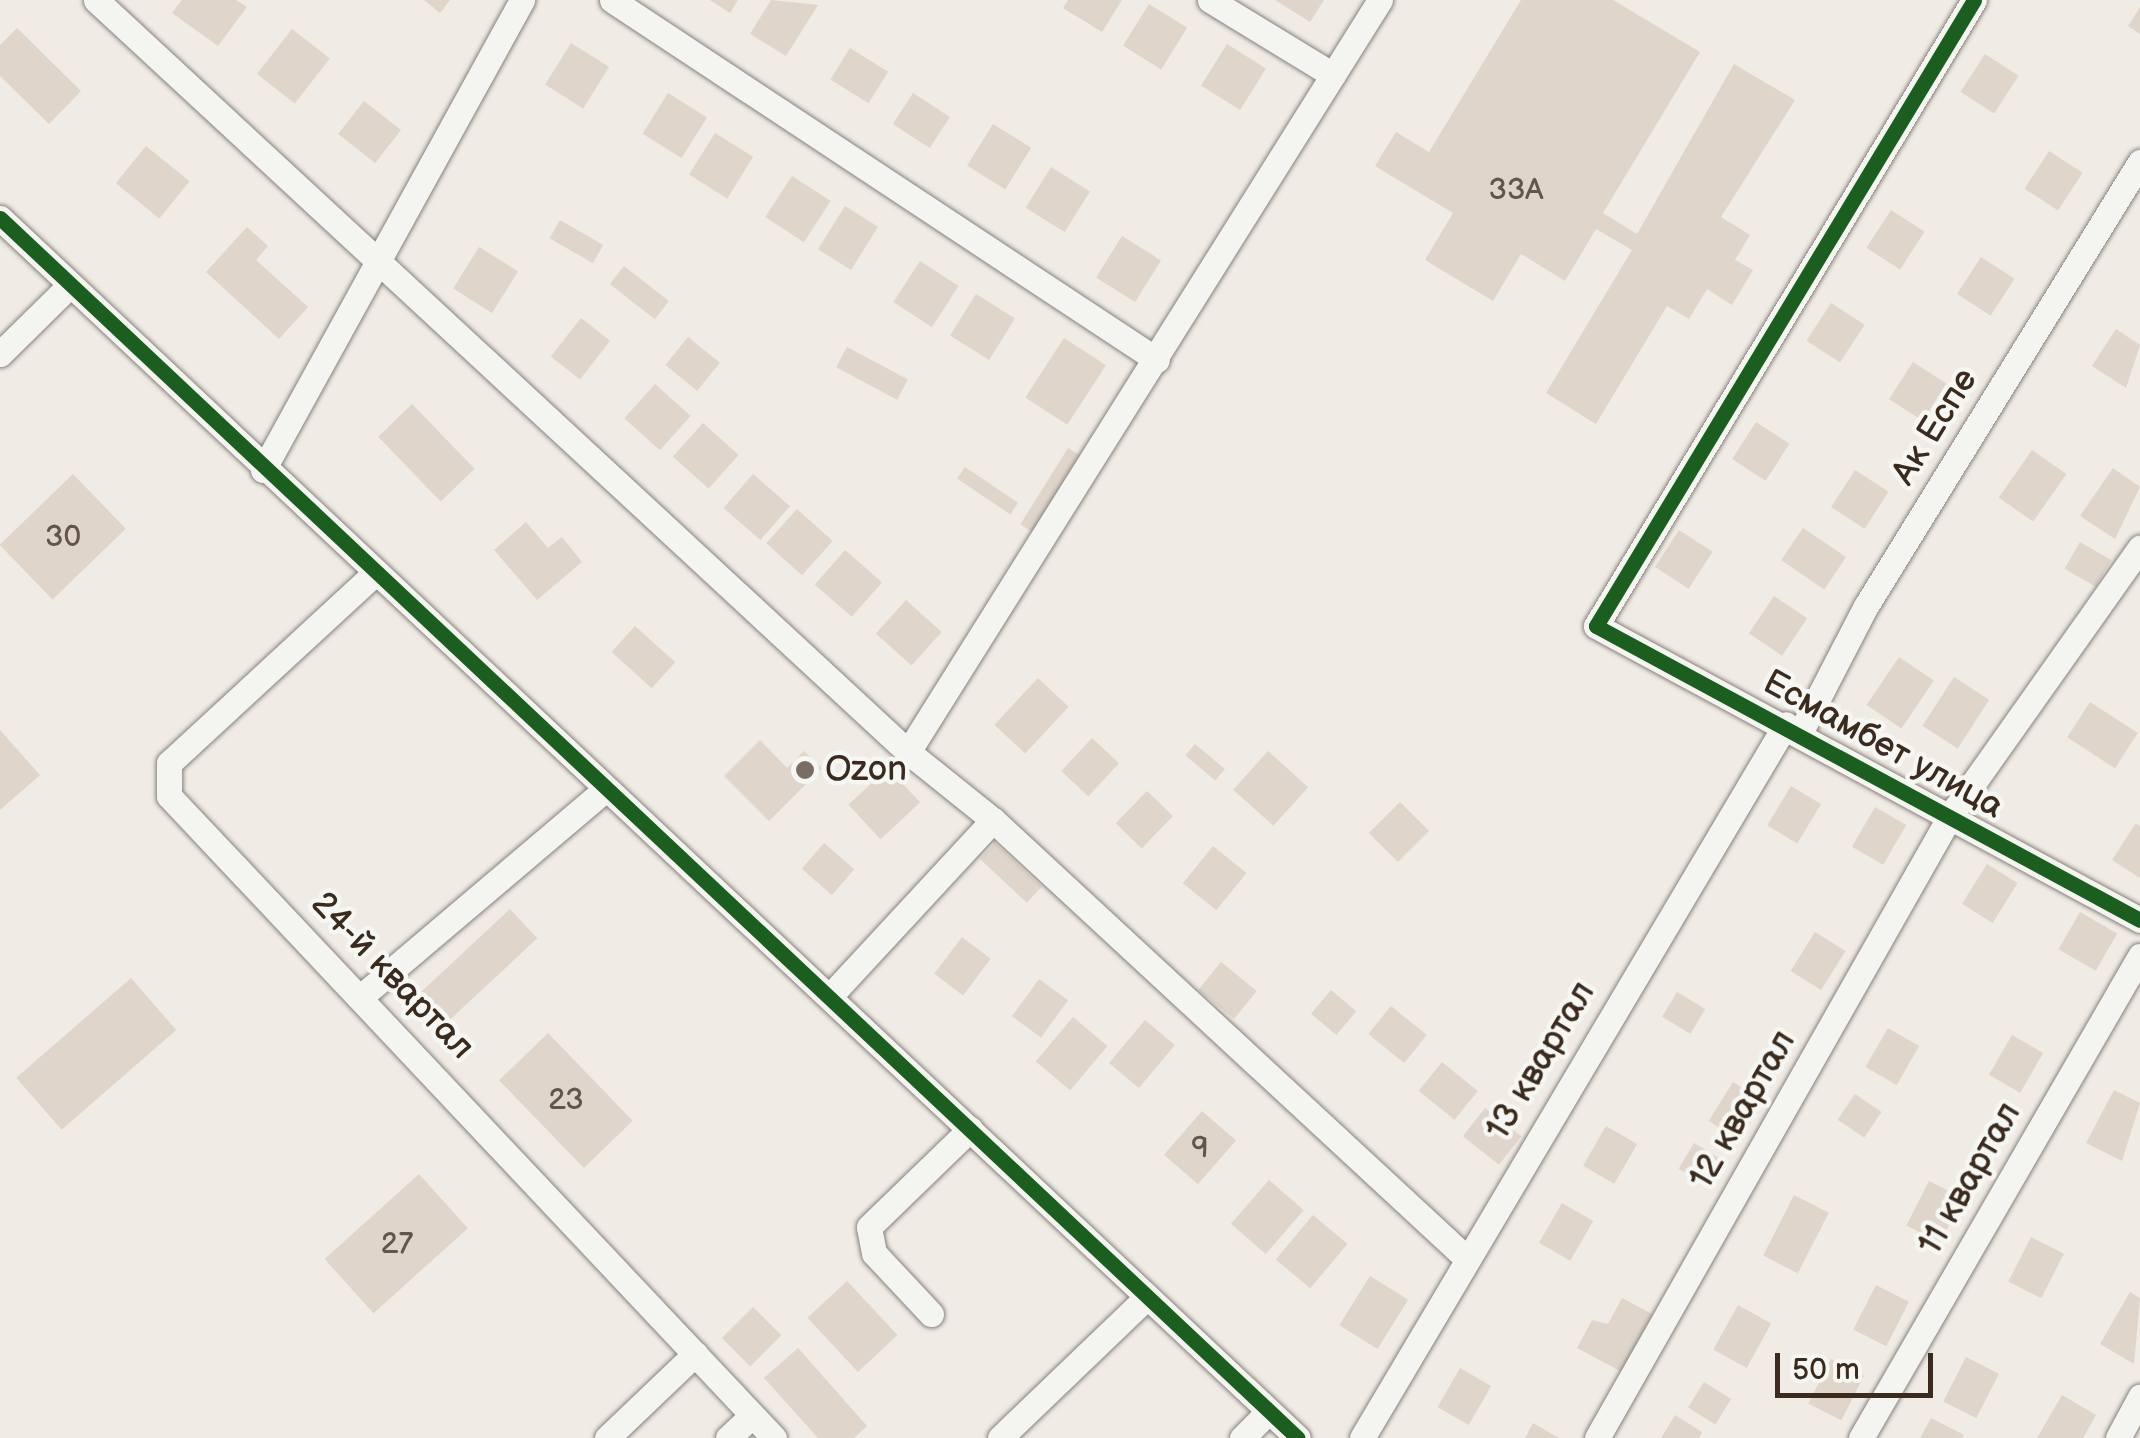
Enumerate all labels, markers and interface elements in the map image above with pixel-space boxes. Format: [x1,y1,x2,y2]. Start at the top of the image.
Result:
house number: 33А [1488,172,1544,208]
street label: Ак Еспе [1883,361,1987,493]
house number: 30 [45,519,81,555]
street label: Есмамбет улица [1756,662,2010,828]
place label: Ozon [825,749,907,791]
marker: Ozon [794,759,816,781]
street label: 24-й квартал [302,884,482,1068]
street label: 13 квартал [1477,974,1605,1148]
street label: 12 квартал [1681,1023,1805,1197]
house number: 23 [548,1082,584,1118]
street label: 11 квартал [1909,1095,2031,1263]
house number: 9 [1191,1130,1209,1166]
house number: 27 [381,1226,413,1262]
scale bar [1780,1333,1938,1395]
text: 50 m [1792,1352,1860,1388]

